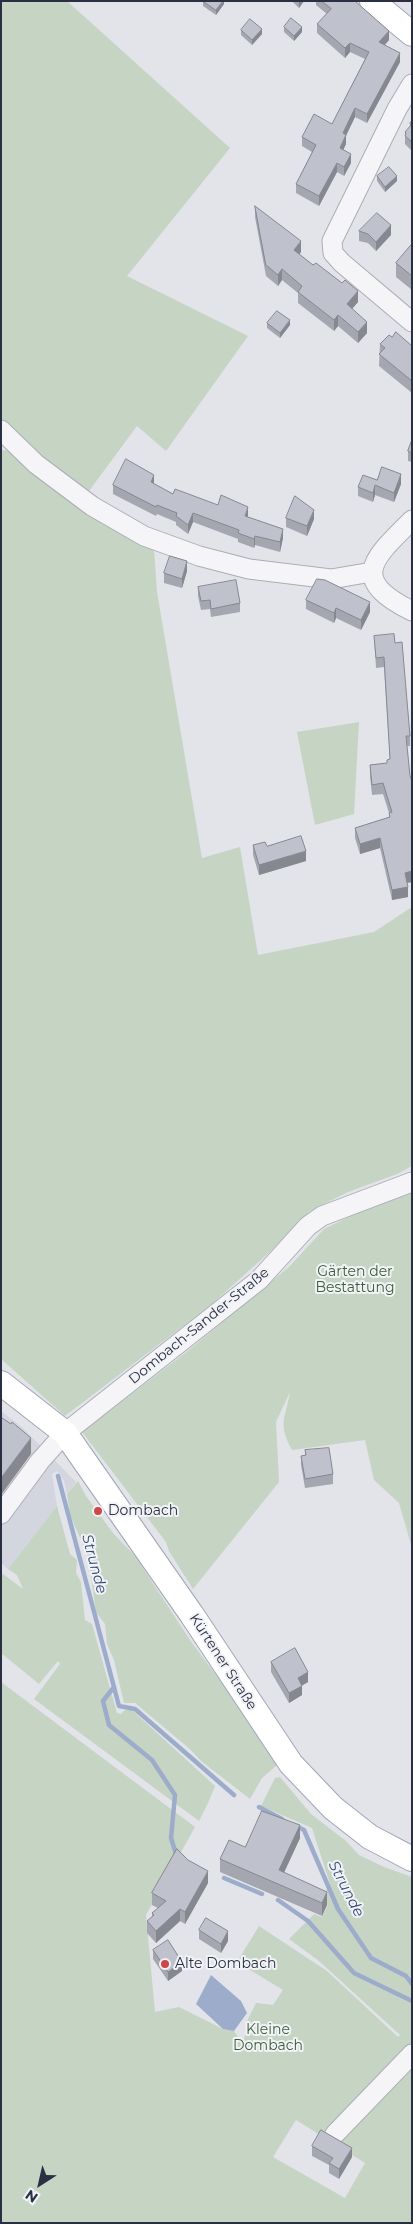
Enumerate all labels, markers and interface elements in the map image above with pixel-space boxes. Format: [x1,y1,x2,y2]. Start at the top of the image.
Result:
street label: Dombach-Sander-Straße [126,1264,272,1388]
park label: Gärten der Bestattung [315,1264,395,1296]
place label: Dombach [108,1503,178,1519]
marker: Dombach [92,1505,104,1517]
water label: Strunde [77,1532,111,1596]
street label: Kürtener Straße [186,1611,260,1713]
water label: Strunde [324,1858,368,1920]
place label: Alte Dombach [175,1956,276,1972]
marker: Alte Dombach [159,1958,171,1970]
park label: Kleine Dombach [233,2022,303,2054]
north arrow [15,2159,65,2209]
text: N [22,2186,41,2207]

